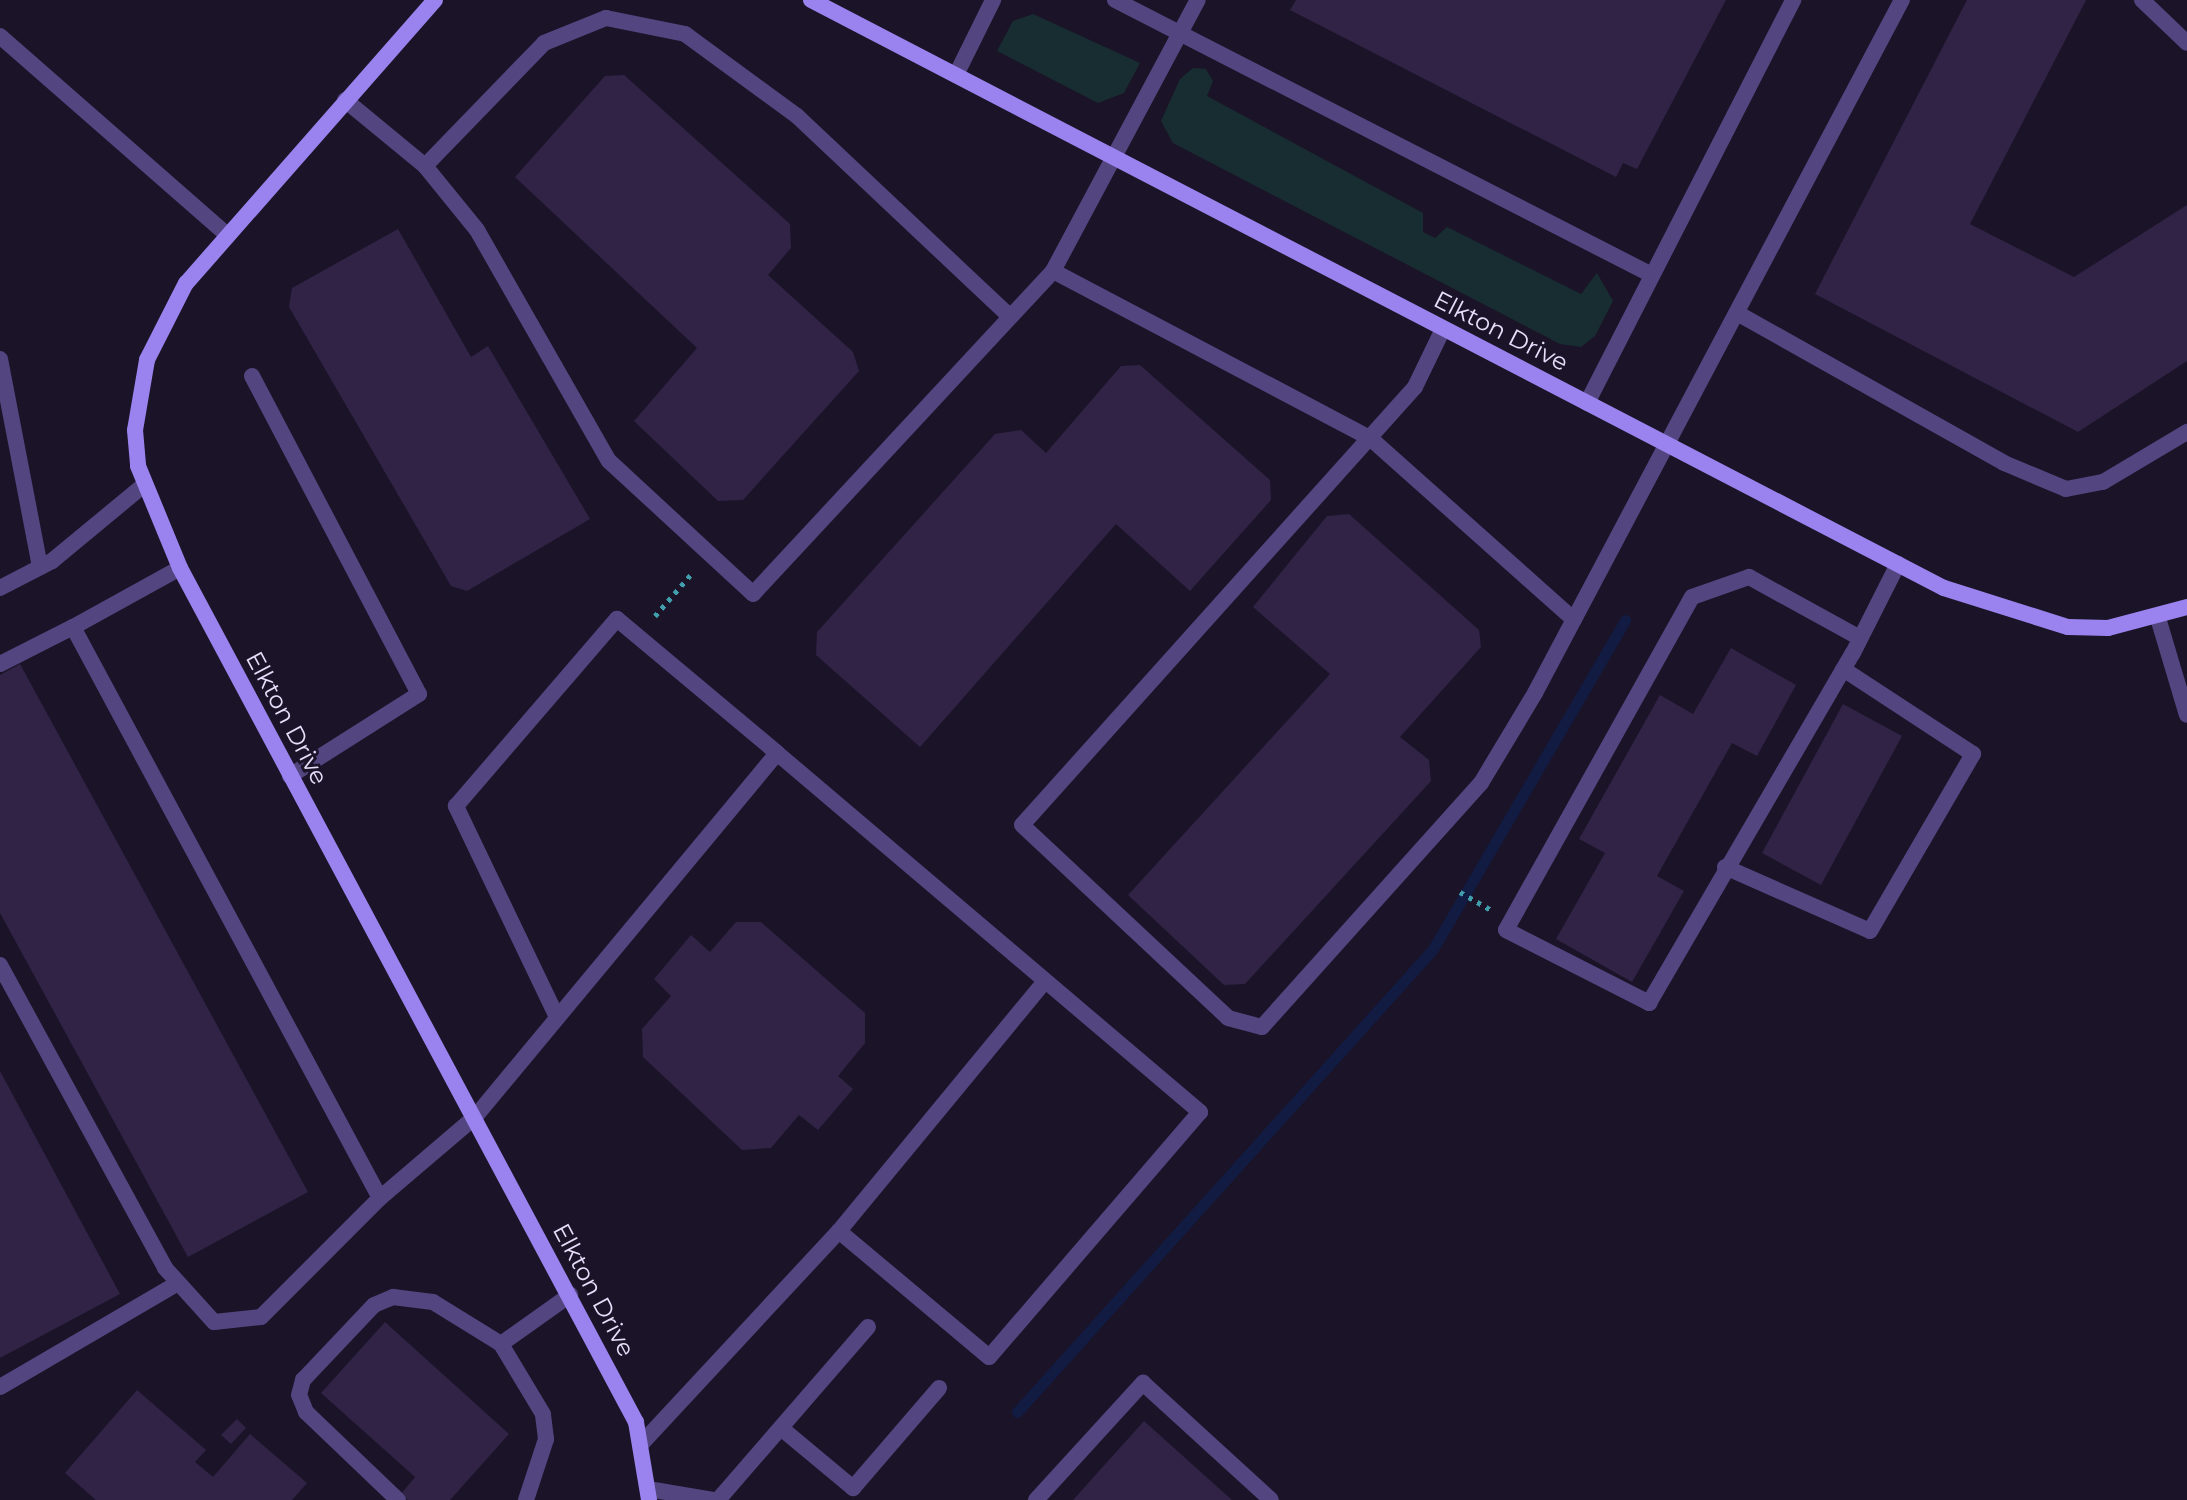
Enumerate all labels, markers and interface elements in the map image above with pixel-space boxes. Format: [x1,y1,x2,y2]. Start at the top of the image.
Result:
street label: Elkton Drive [1429,285,1573,377]
street label: Elkton Drive [240,647,334,789]
street label: Elkton Drive [547,1219,641,1361]

